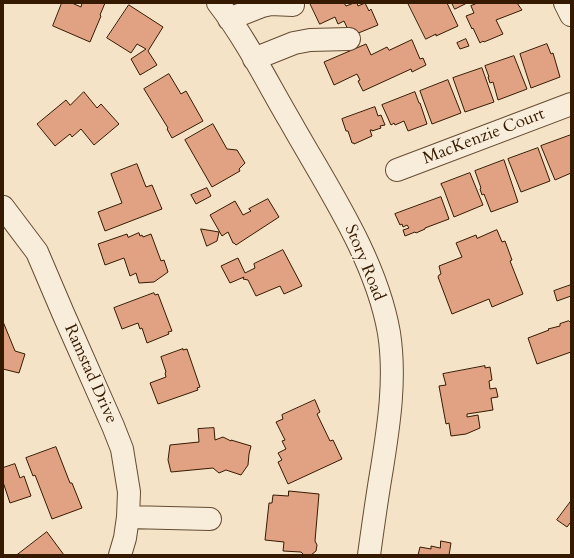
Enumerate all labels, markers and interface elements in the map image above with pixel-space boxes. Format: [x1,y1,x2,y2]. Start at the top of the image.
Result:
street label: MacKenzie Court [420,104,548,170]
street label: Story Road [340,222,388,304]
street label: Ramstad Drive [59,321,121,427]

